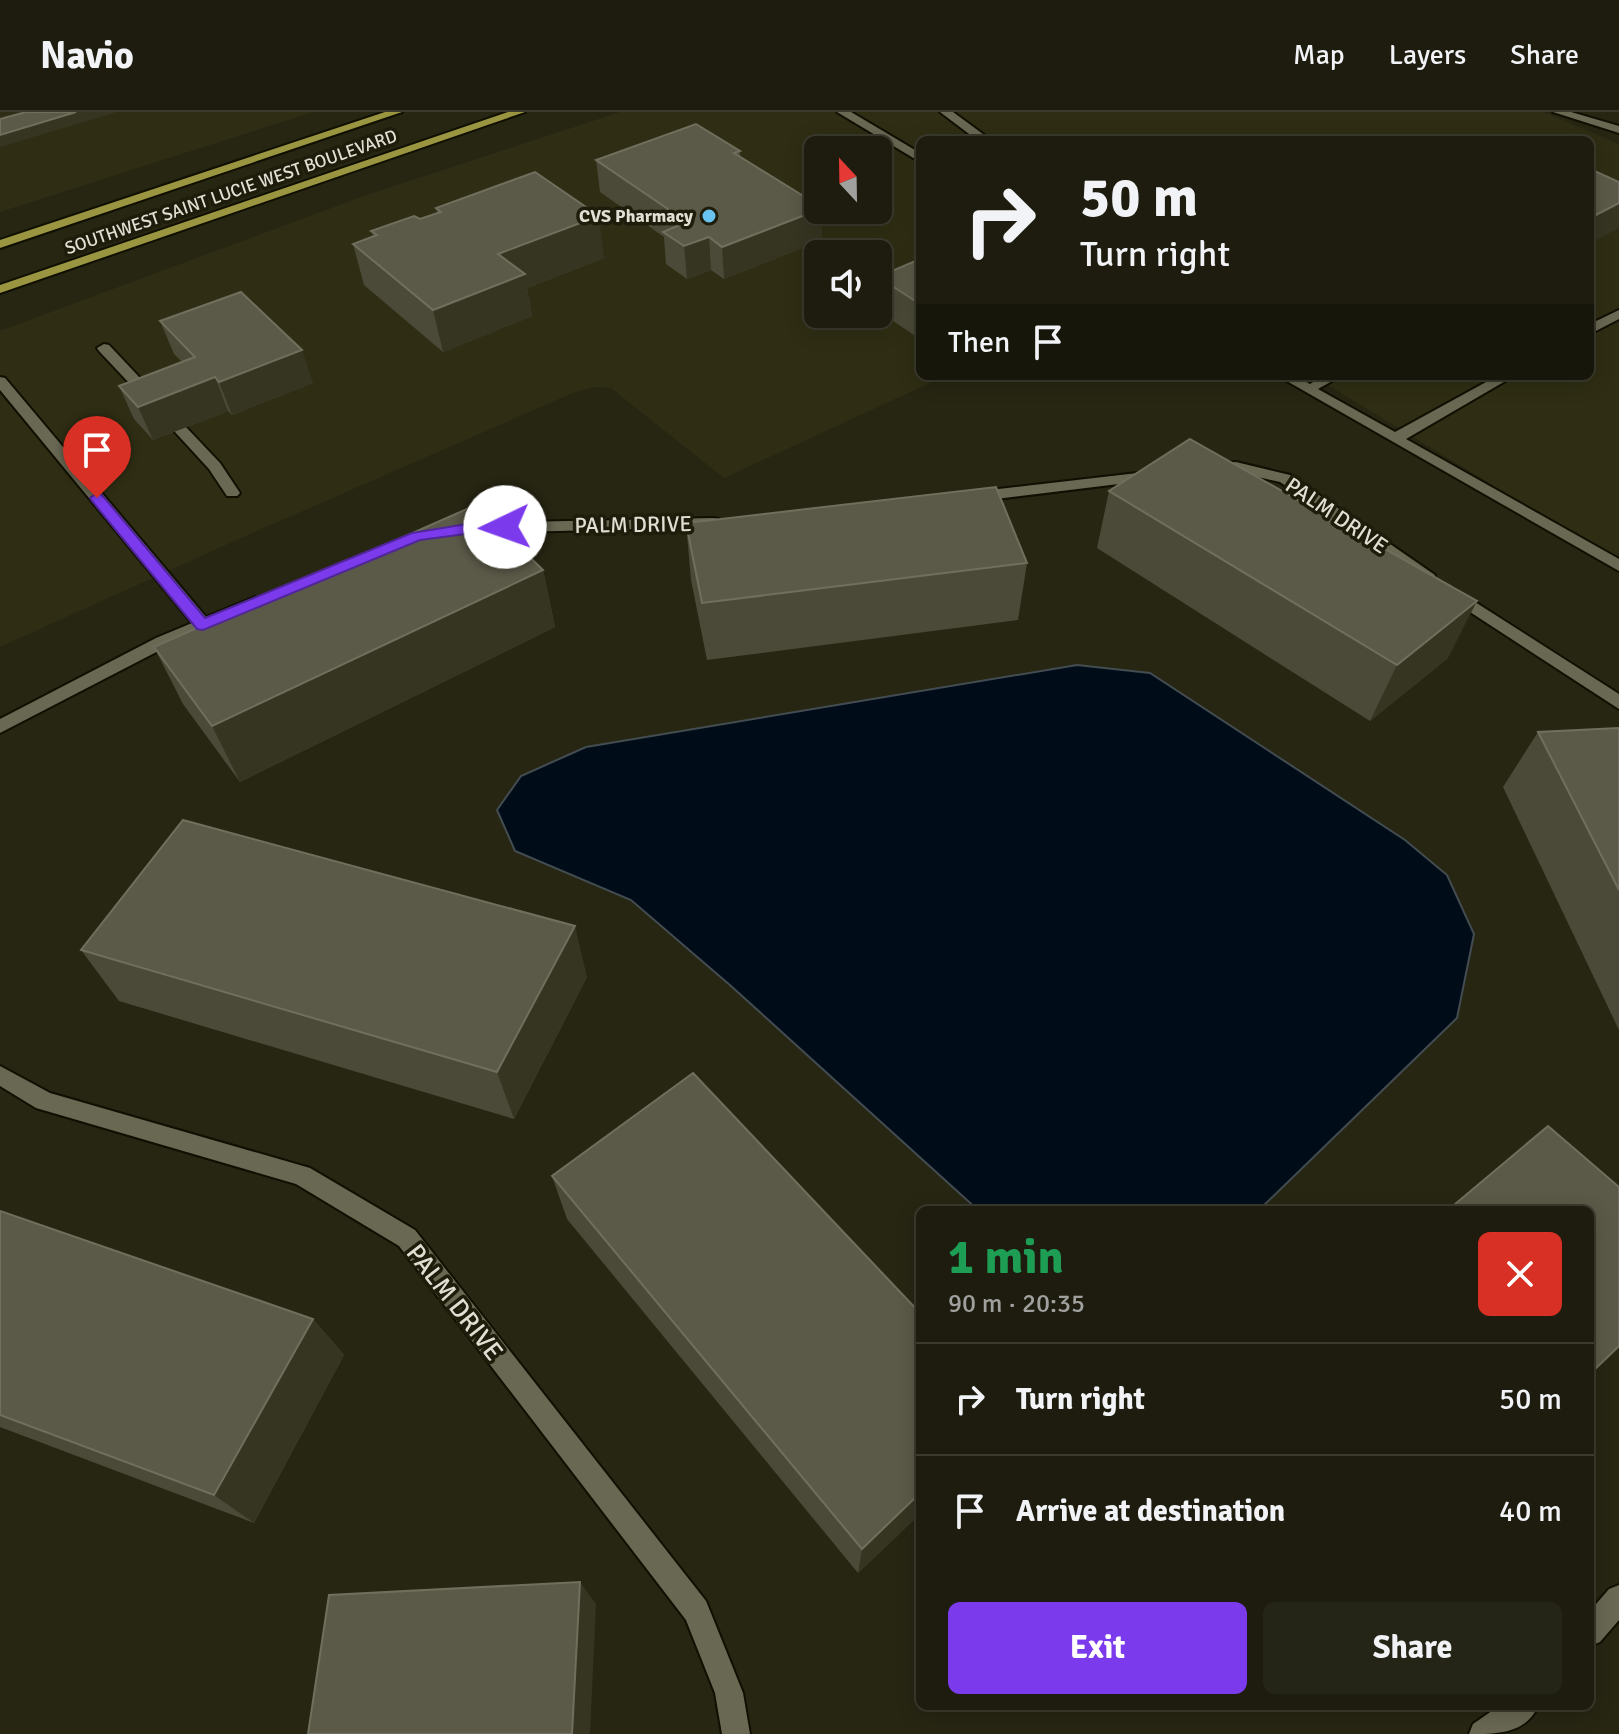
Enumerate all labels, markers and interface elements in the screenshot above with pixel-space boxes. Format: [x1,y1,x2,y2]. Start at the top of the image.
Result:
text: Navio [40,32,134,79]
text: Map [1293,38,1345,72]
text: Layers [1389,38,1466,72]
text: Share [1510,38,1579,72]
street label: SOUTHWEST SAINT LUCIE WEST BOULEVARD [62,125,400,259]
north arrow [804,136,892,224]
map controls [804,136,892,328]
text: 50 m [1080,163,1198,232]
icon: right [948,168,1052,272]
place label: CVS Pharmacy [579,205,693,227]
marker: CVS Pharmacy [700,207,718,225]
text: Turn right [1080,232,1230,277]
button: sound [804,240,892,328]
icon: arrive [1026,320,1070,364]
text: Then [948,324,1010,361]
pin [63,416,131,498]
icon: arrive [75,428,119,472]
street label: PALM DRIVE [1280,471,1393,559]
position arrow [463,485,547,569]
street label: PALM DRIVE [574,510,692,539]
text: 1 min [948,1228,1064,1287]
button: close [1478,1232,1562,1316]
street label: PALM DRIVE [399,1238,510,1367]
text: 90 m · 20:35 [948,1288,1085,1320]
icon: right [948,1377,992,1421]
text: Turn right [1016,1381,1145,1418]
text: 50 m [1499,1381,1562,1418]
icon: arrive [948,1489,992,1533]
text: Arrive at destination [1016,1493,1285,1530]
text: 40 m [1499,1493,1562,1530]
button: Exit [948,1602,1247,1694]
button: Share [1263,1602,1562,1694]

